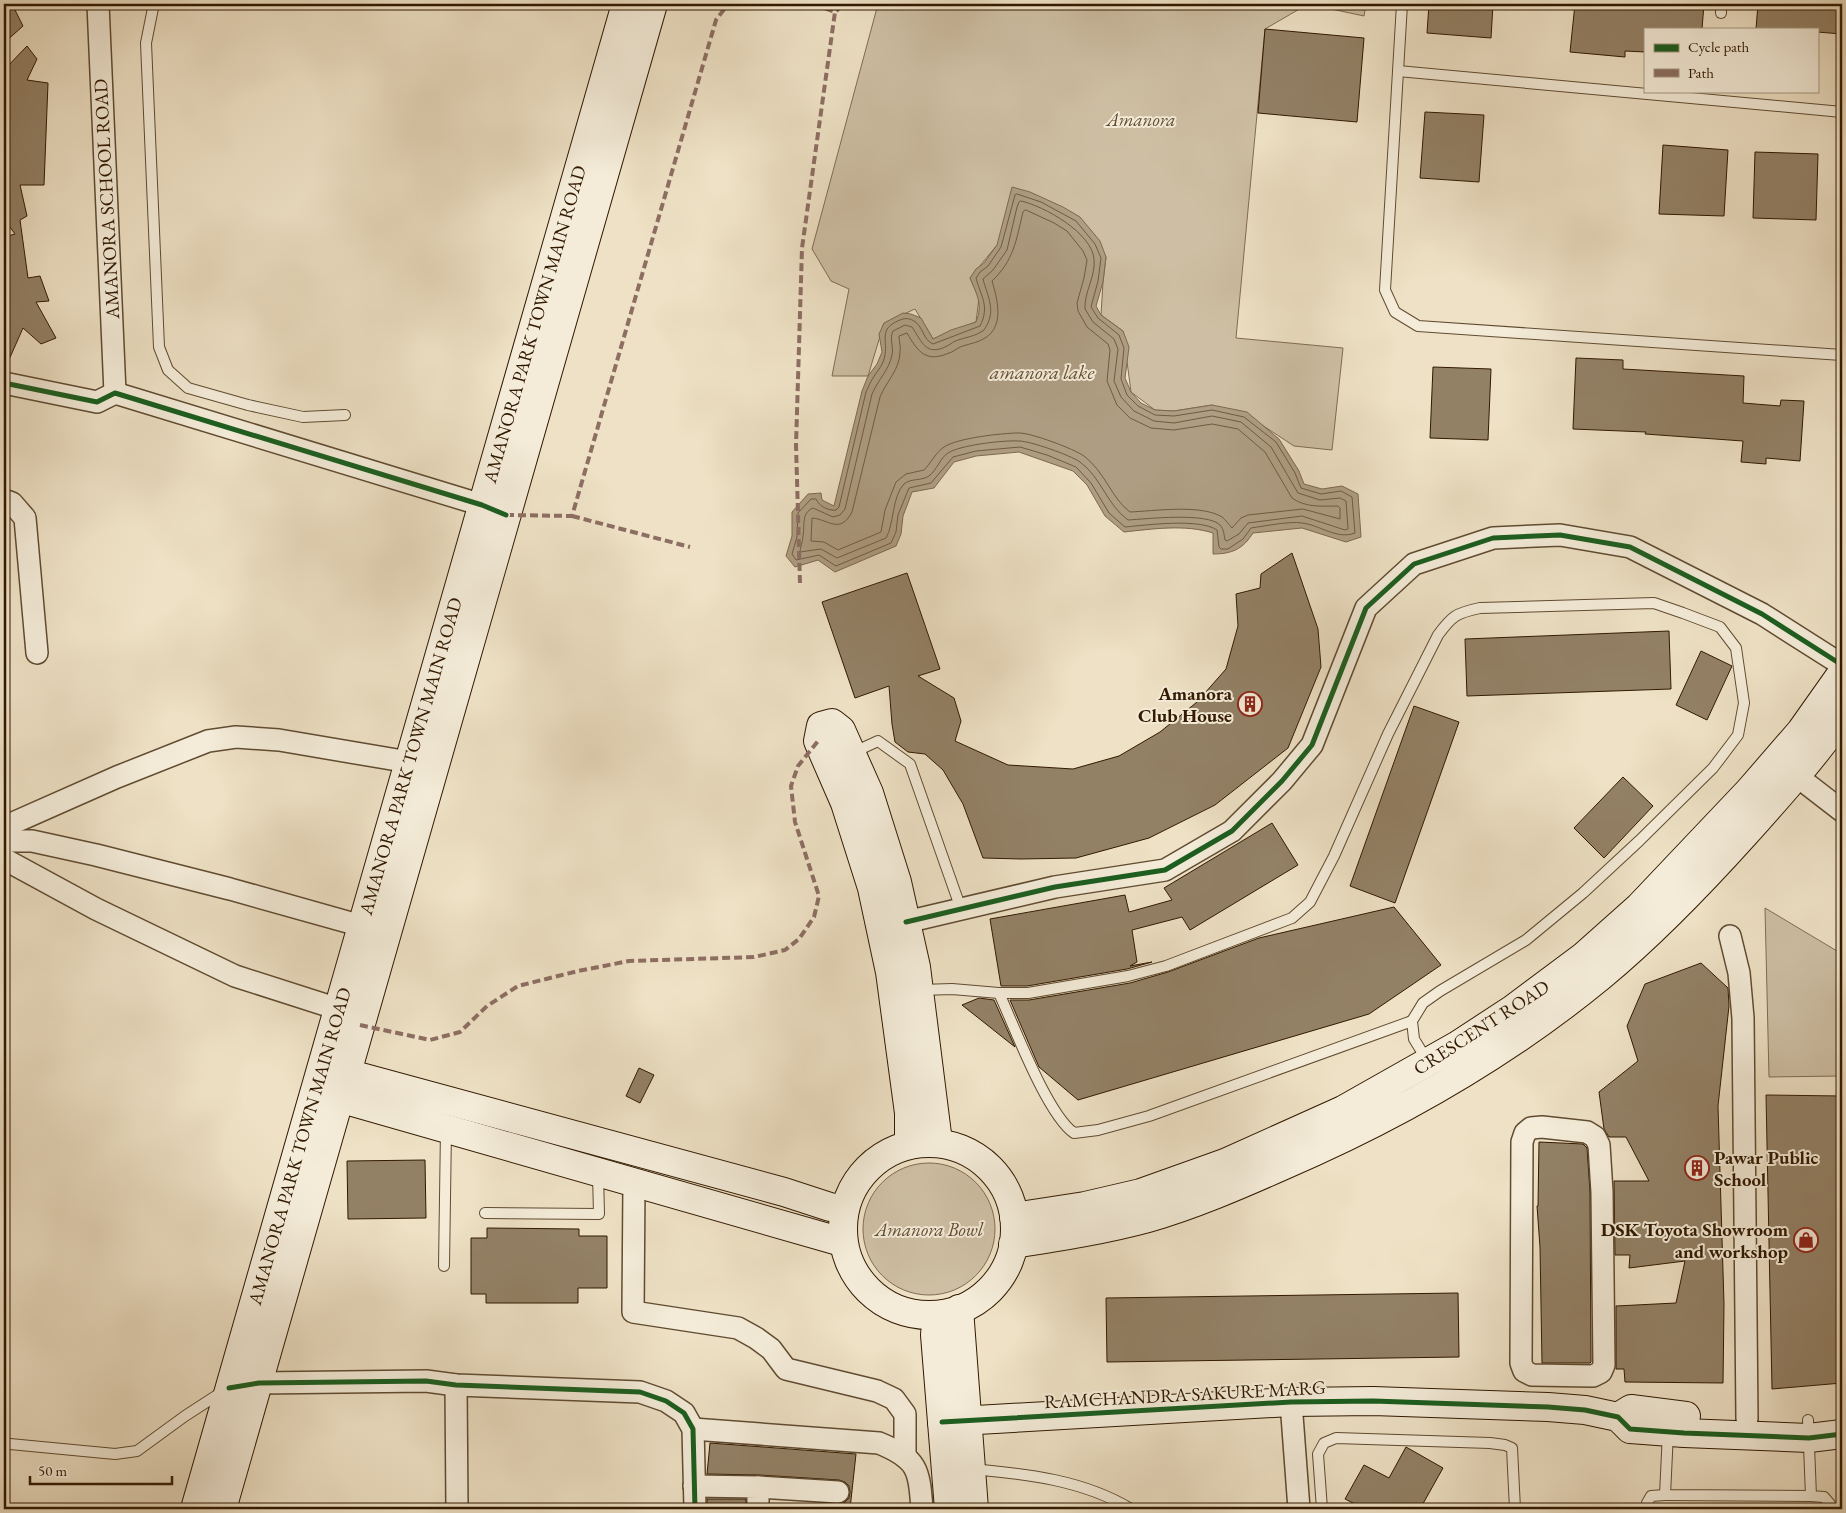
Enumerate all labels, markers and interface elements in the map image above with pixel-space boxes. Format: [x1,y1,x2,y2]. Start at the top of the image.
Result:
legend [1644,28,1818,92]
text: Cycle path [1688,37,1750,56]
text: Path [1688,63,1714,82]
street label: AMANORA SCHOOL ROAD [88,78,125,321]
park label: Amanora [1104,107,1176,132]
street label: AMANORA PARK TOWN MAIN ROAD [477,162,592,487]
water label: amanora lake [989,359,1094,385]
street label: AMANORA PARK TOWN MAIN ROAD [353,594,468,919]
place label: Amanora Club House [1138,681,1233,728]
building icon: Amanora Club House [1237,691,1263,717]
street label: CRESCENT ROAD [1408,974,1554,1081]
street label: AMANORA PARK TOWN MAIN ROAD [242,984,357,1309]
place label: Pawar Public School [1714,1145,1818,1192]
building icon: Pawar Public School [1684,1155,1710,1181]
park label: Amanora Bowl [873,1217,984,1242]
place label: DSK Toyota Showroom and workshop [1601,1217,1789,1264]
shop icon: DSK Toyota Showroom and workshop [1793,1227,1819,1253]
street label: RAMCHANDRA SAKURE MARG [1044,1375,1327,1414]
scale bar [30,1453,172,1485]
text: 50 m [38,1461,67,1480]

